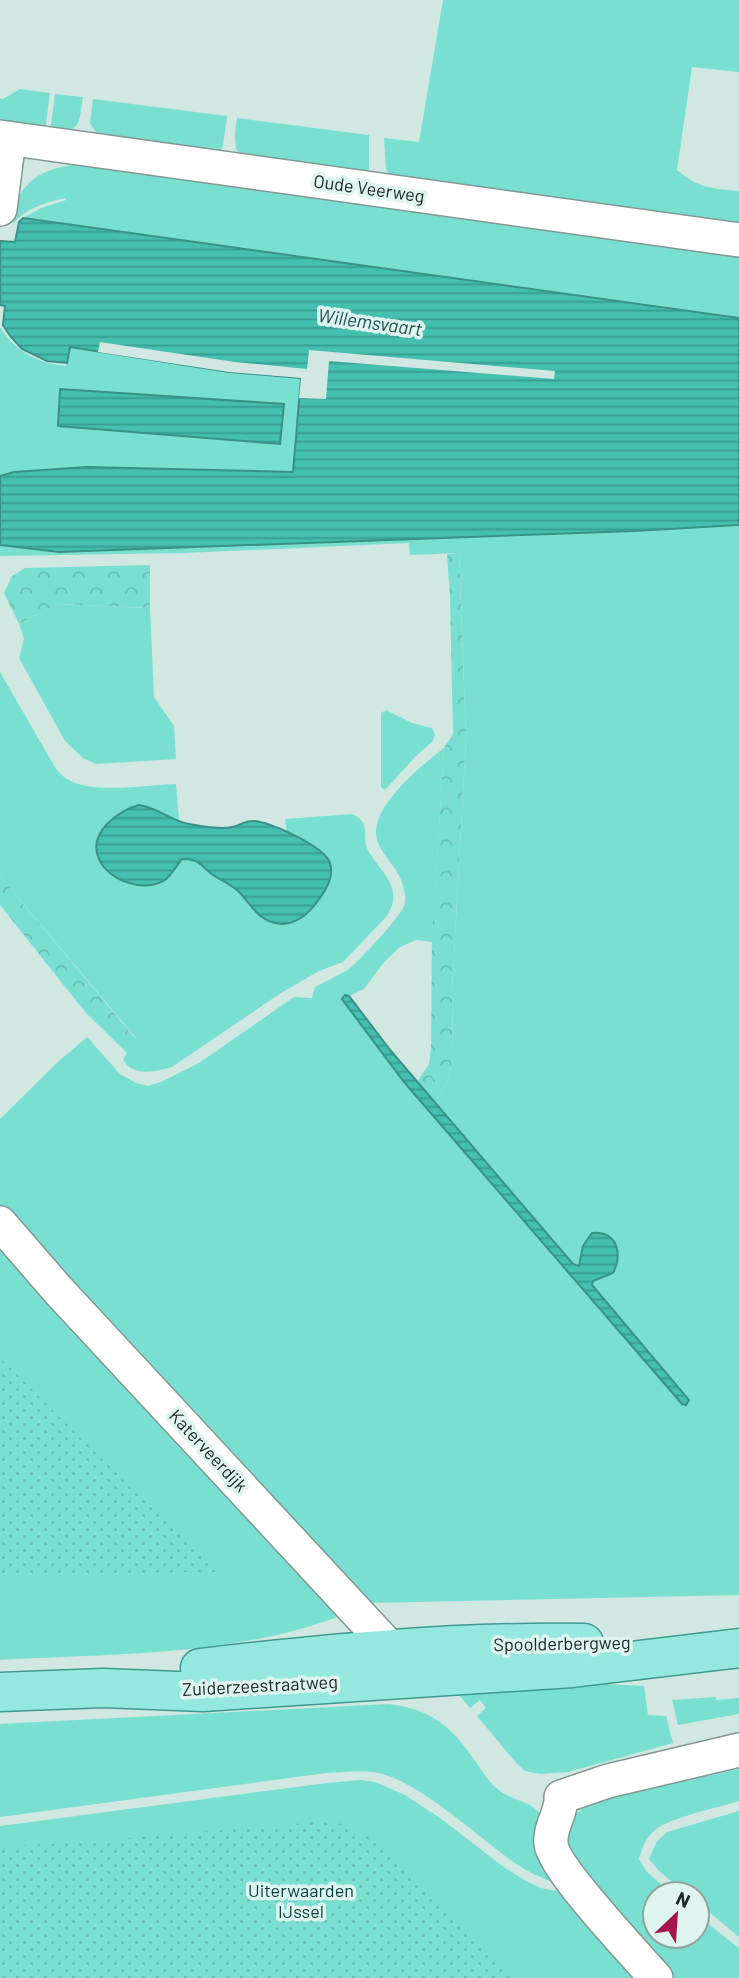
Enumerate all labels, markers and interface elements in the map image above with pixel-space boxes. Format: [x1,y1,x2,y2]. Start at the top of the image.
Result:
street label: Oude Veerweg [312,169,426,207]
water label: Willemsvaart [317,303,424,340]
street label: Katerveerdijk [165,1404,253,1496]
street label: Spoolderbergweg [493,1631,631,1655]
street label: Zuiderzeestraatweg [182,1670,338,1700]
park label: Uiterwaarden IJssel [248,1879,354,1922]
north arrow [641,1880,711,1950]
text: N [673,1886,694,1912]

